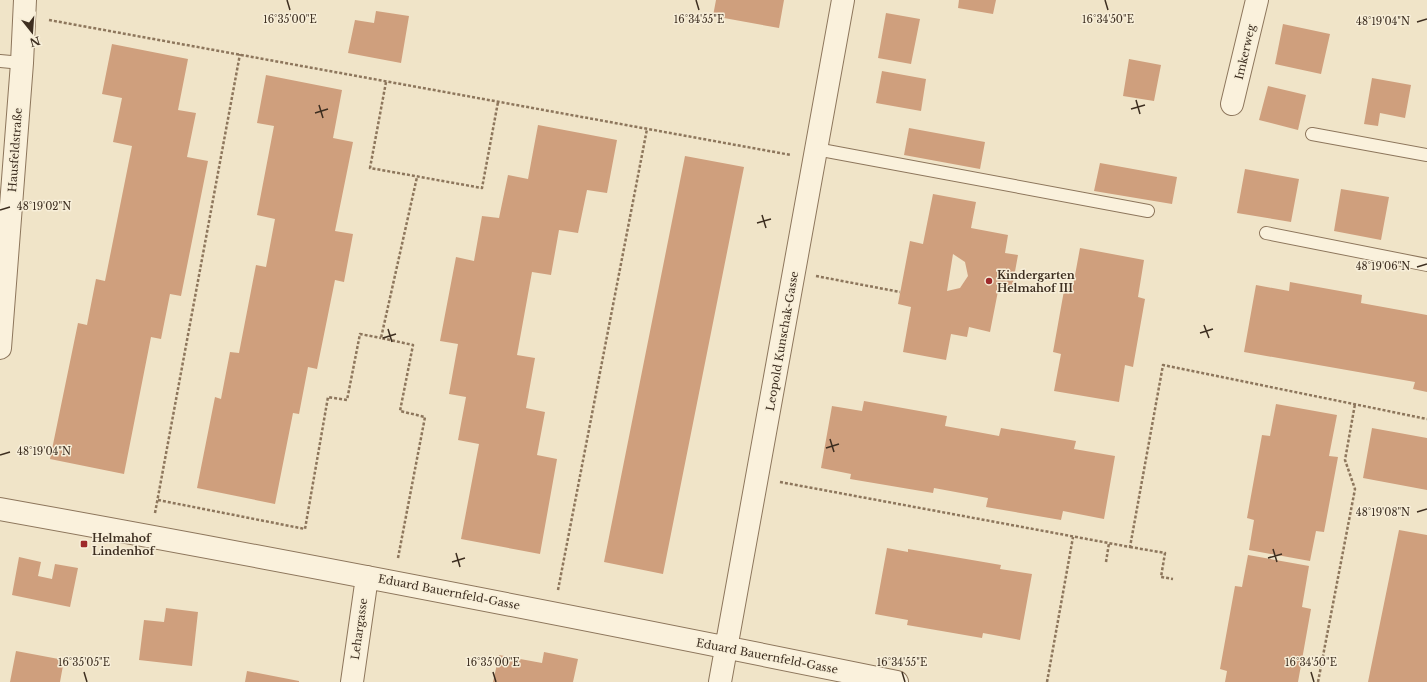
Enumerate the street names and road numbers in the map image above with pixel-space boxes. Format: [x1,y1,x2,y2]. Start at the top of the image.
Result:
street label: Imkerweg [1232,23,1258,81]
street label: Hausfeldstraße [5,107,25,193]
street label: Leopold Kunschak-Gasse [763,270,801,412]
street label: Eduard Bauernfeld-Gasse [377,571,521,613]
street label: Lehargasse [348,597,370,661]
street label: Eduard Bauernfeld-Gasse [695,635,839,677]

